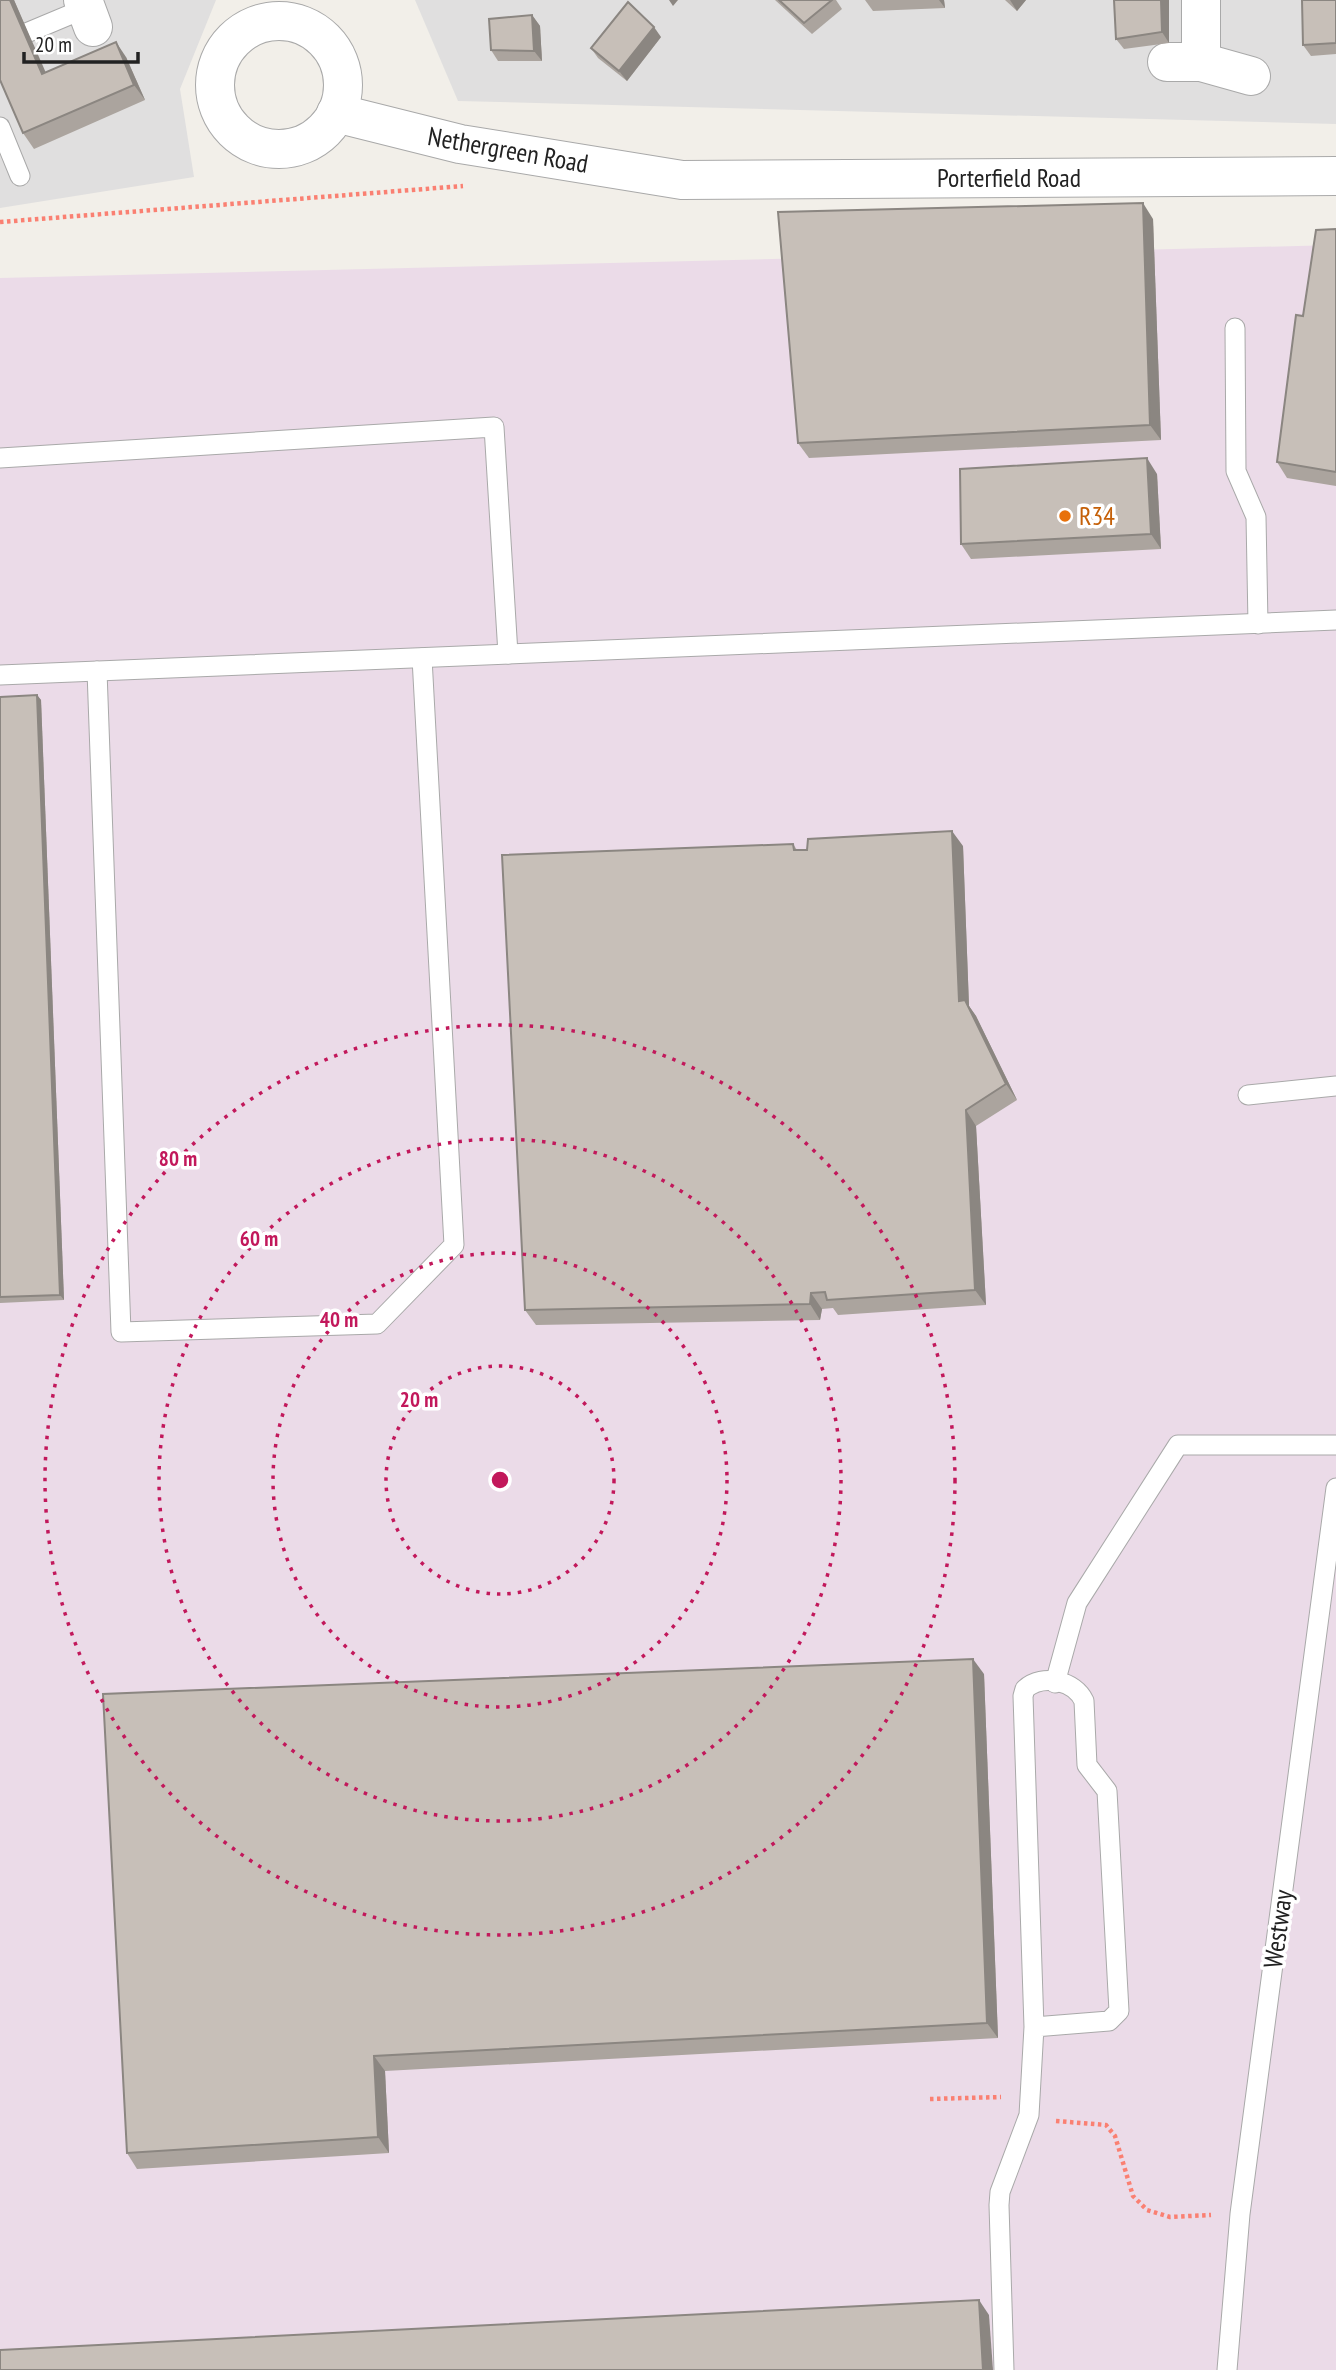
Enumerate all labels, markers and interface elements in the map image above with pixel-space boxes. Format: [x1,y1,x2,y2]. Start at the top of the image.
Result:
scale bar [24,21,138,65]
text: 20 m [35,31,72,58]
street label: Nethergreen Road [425,119,591,180]
street label: Porterfield Road [937,161,1081,194]
place label: R34 [1079,499,1115,532]
marker: R34 [1057,508,1073,524]
text: 80 m [159,1145,197,1172]
text: 60 m [240,1225,278,1252]
text: 40 m [320,1306,358,1333]
text: 20 m [400,1386,438,1413]
centre of rings [488,1468,512,1492]
street label: Westway [1256,1887,1299,1970]

